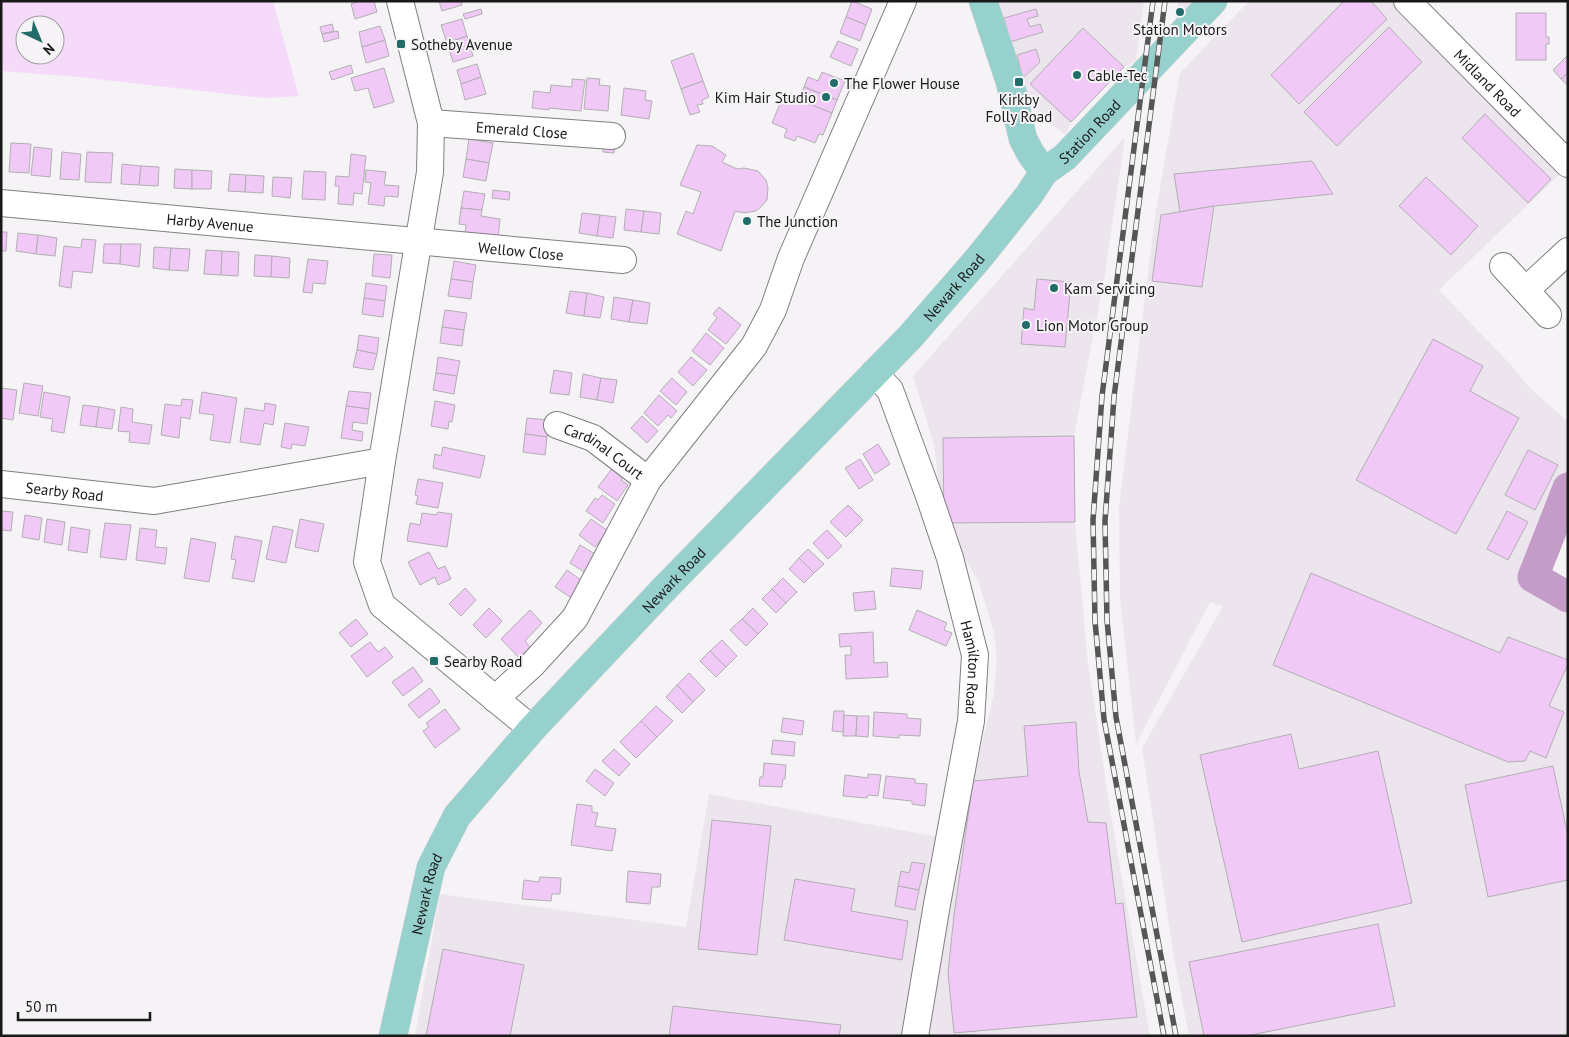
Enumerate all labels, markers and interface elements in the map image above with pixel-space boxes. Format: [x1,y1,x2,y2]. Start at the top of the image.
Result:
marker: Station Motors [1174,6,1186,18]
north arrow [15,15,65,65]
place label: Station Motors [1133,20,1227,39]
place label: Sotheby Avenue [411,35,513,54]
marker: Sotheby Avenue [395,38,407,50]
text: N [39,40,59,59]
street label: Midland Road [1450,45,1525,121]
place label: Cable-Tec [1087,66,1148,85]
marker: Cable-Tec [1071,69,1083,81]
place label: The Flower House [844,74,960,93]
marker: Kirkby Folly Road [1013,76,1025,88]
marker: The Flower House [828,77,840,89]
place label: Kim Hair Studio [715,88,816,107]
place label: Kirkby Folly Road [986,90,1052,126]
marker: Kim Hair Studio [820,91,832,103]
street label: Station Road [1055,95,1124,168]
street label: Emerald Close [475,117,568,142]
street label: Harby Avenue [166,209,255,236]
place label: The Junction [757,212,838,231]
marker: The Junction [741,215,753,227]
street label: Wellow Close [477,237,564,264]
street label: Newark Road [919,250,988,325]
place label: Kam Servicing [1064,279,1155,298]
marker: Kam Servicing [1048,282,1060,294]
place label: Lion Motor Group [1036,316,1149,335]
marker: Lion Motor Group [1020,319,1032,331]
street label: Cardinal Court [561,419,648,483]
street label: Searby Road [25,477,105,505]
street label: Newark Road [637,543,709,616]
street label: Hamilton Road [957,618,985,715]
place label: Searby Road [444,652,522,671]
marker: Searby Road [428,655,440,667]
street label: Newark Road [407,850,446,936]
scale bar [18,990,150,1022]
text: 50 m [25,997,58,1016]

